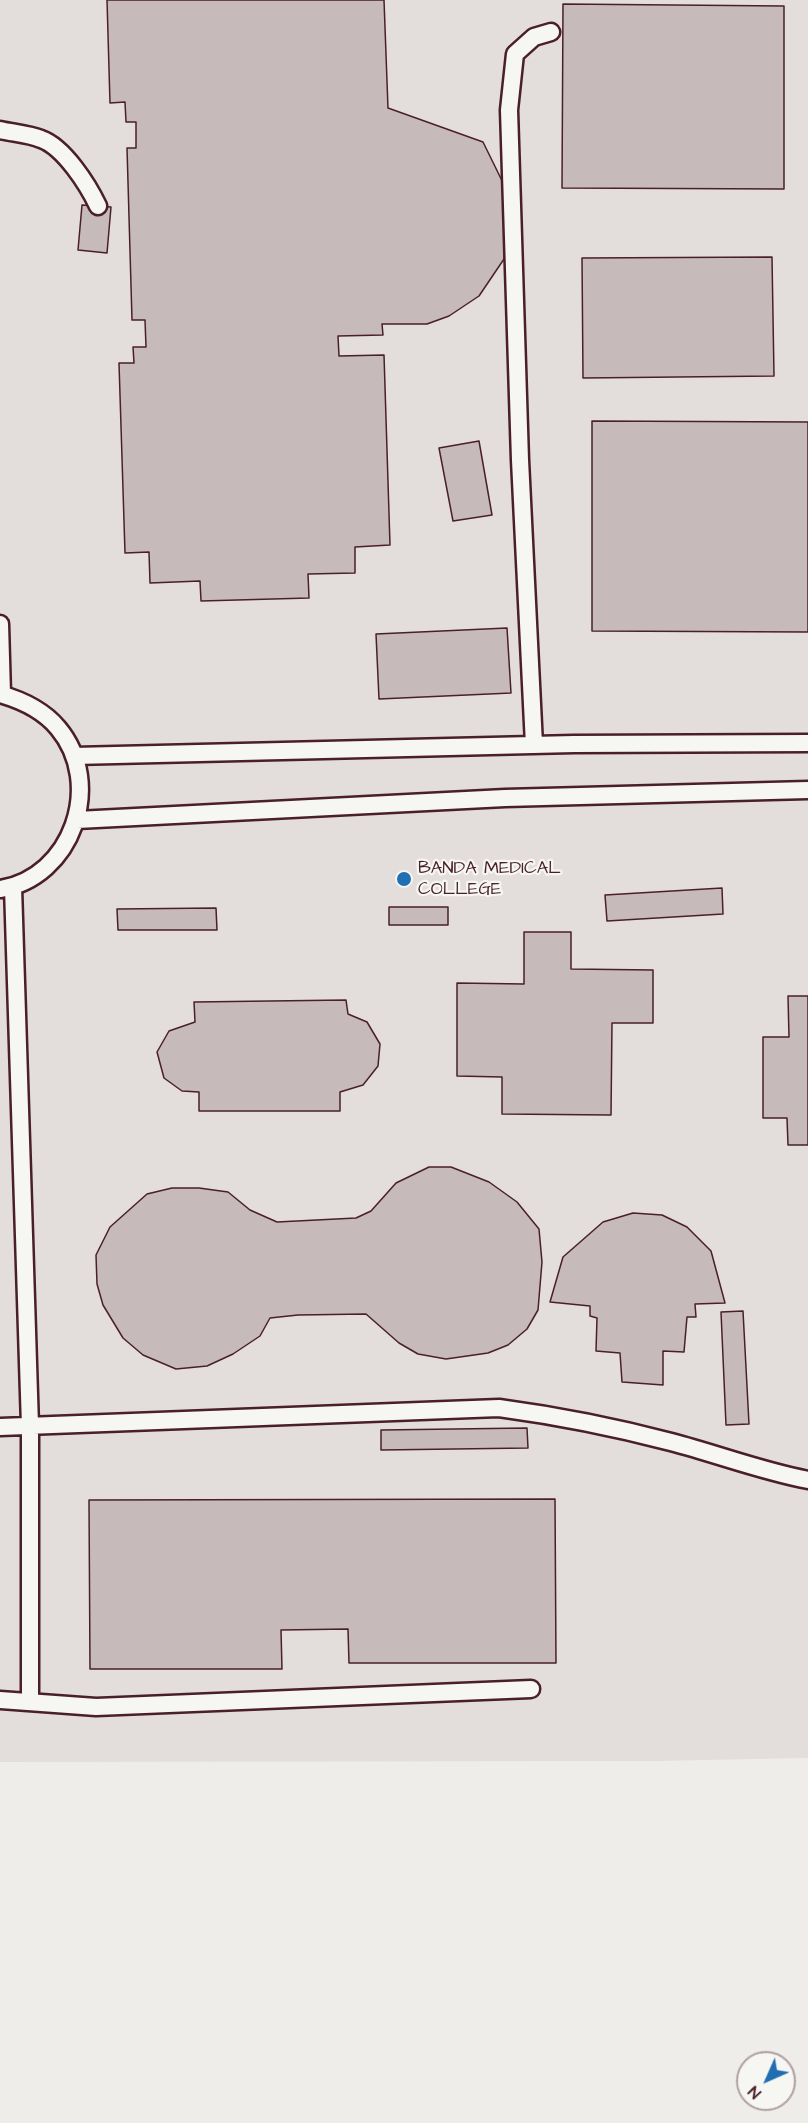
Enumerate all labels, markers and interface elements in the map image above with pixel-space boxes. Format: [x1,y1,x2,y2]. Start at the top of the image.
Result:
place label: BANDA MEDICAL COLLEGE [418,858,561,900]
marker: BANDA MEDICAL COLLEGE [395,870,413,888]
north arrow [736,2051,796,2111]
text: N [743,2081,766,2104]

